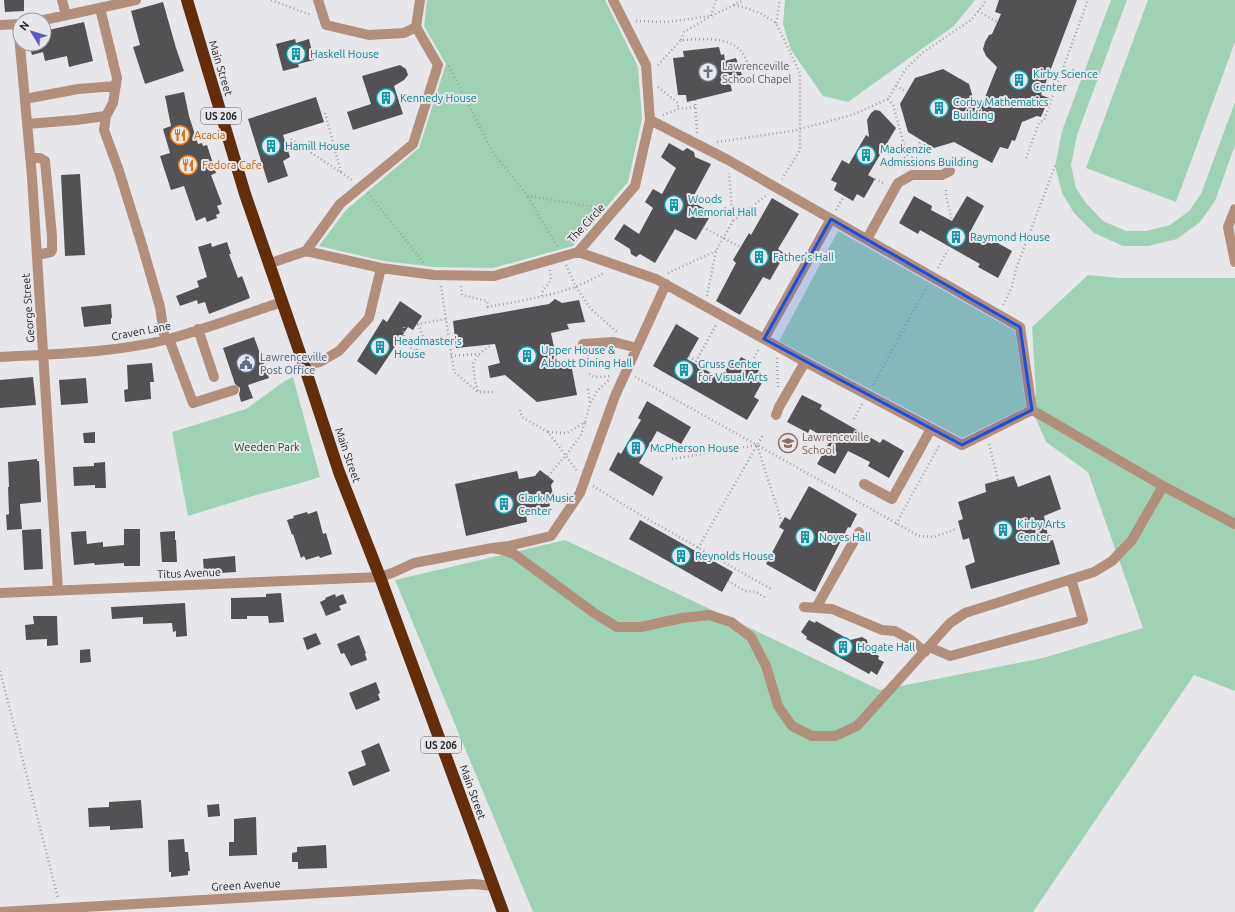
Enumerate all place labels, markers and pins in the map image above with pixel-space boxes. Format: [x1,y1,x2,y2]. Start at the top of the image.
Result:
building icon: Haskell House [285,43,307,65]
place label: Haskell House [310,48,379,60]
place label: Lawrenceville School Chapel [722,60,792,85]
church icon: Lawrenceville School Chapel [697,61,719,83]
place label: Kirby Science Center [1033,68,1098,93]
building icon: Kirby Science Center [1008,69,1030,91]
building icon: Kennedy House [375,87,397,109]
place label: Kennedy House [400,92,477,104]
place label: Corby Mathematics Building [953,96,1049,121]
building icon: Corby Mathematics Building [928,97,950,119]
restaurant icon: Acacia [169,124,191,146]
place label: Acacia [194,129,225,141]
building icon: Hamill House [260,135,282,157]
place label: Hamill House [285,140,350,152]
place label: Mackenzie Admissions Building [880,143,979,168]
building icon: Mackenzie Admissions Building [855,144,877,166]
restaurant icon: Fedora Cafe [177,154,199,176]
place label: Fedora Cafe [202,159,262,171]
place label: Woods Memorial Hall [688,193,757,218]
building icon: Woods Memorial Hall [663,194,685,216]
building icon: Raymond House [945,226,967,248]
place label: Raymond House [970,231,1050,243]
building icon: Father's Hall [748,246,770,268]
place label: Father's Hall [773,251,834,263]
place label: Headmaster's House [394,335,462,360]
building icon: Headmaster's House [369,336,391,358]
place label: Upper House & Abbott Dining Hall [541,344,632,369]
building icon: Upper House & Abbott Dining Hall [516,345,538,367]
place label: Lawrenceville Post Office [260,351,327,376]
public building icon: Lawrenceville Post Office [235,352,257,374]
place label: Gruss Center for Visual Arts [698,358,768,383]
building icon: Gruss Center for Visual Arts [673,359,695,381]
place label: Lawrenceville School [802,431,869,456]
school or university icon: Lawrenceville School [777,432,799,454]
building icon: McPherson House [625,437,647,459]
place label: McPherson House [650,442,739,454]
place label: Clark Music Center [518,492,574,517]
building icon: Clark Music Center [493,493,515,515]
place label: Kirby Arts Center [1017,518,1066,543]
building icon: Kirby Arts Center [992,519,1014,541]
building icon: Noyes Hall [794,526,816,548]
place label: Noyes Hall [819,531,871,543]
building icon: Reynolds House [670,545,692,567]
place label: Reynolds House [695,550,774,562]
building icon: Hogate Hall [832,636,854,658]
place label: Hogate Hall [857,641,915,653]

